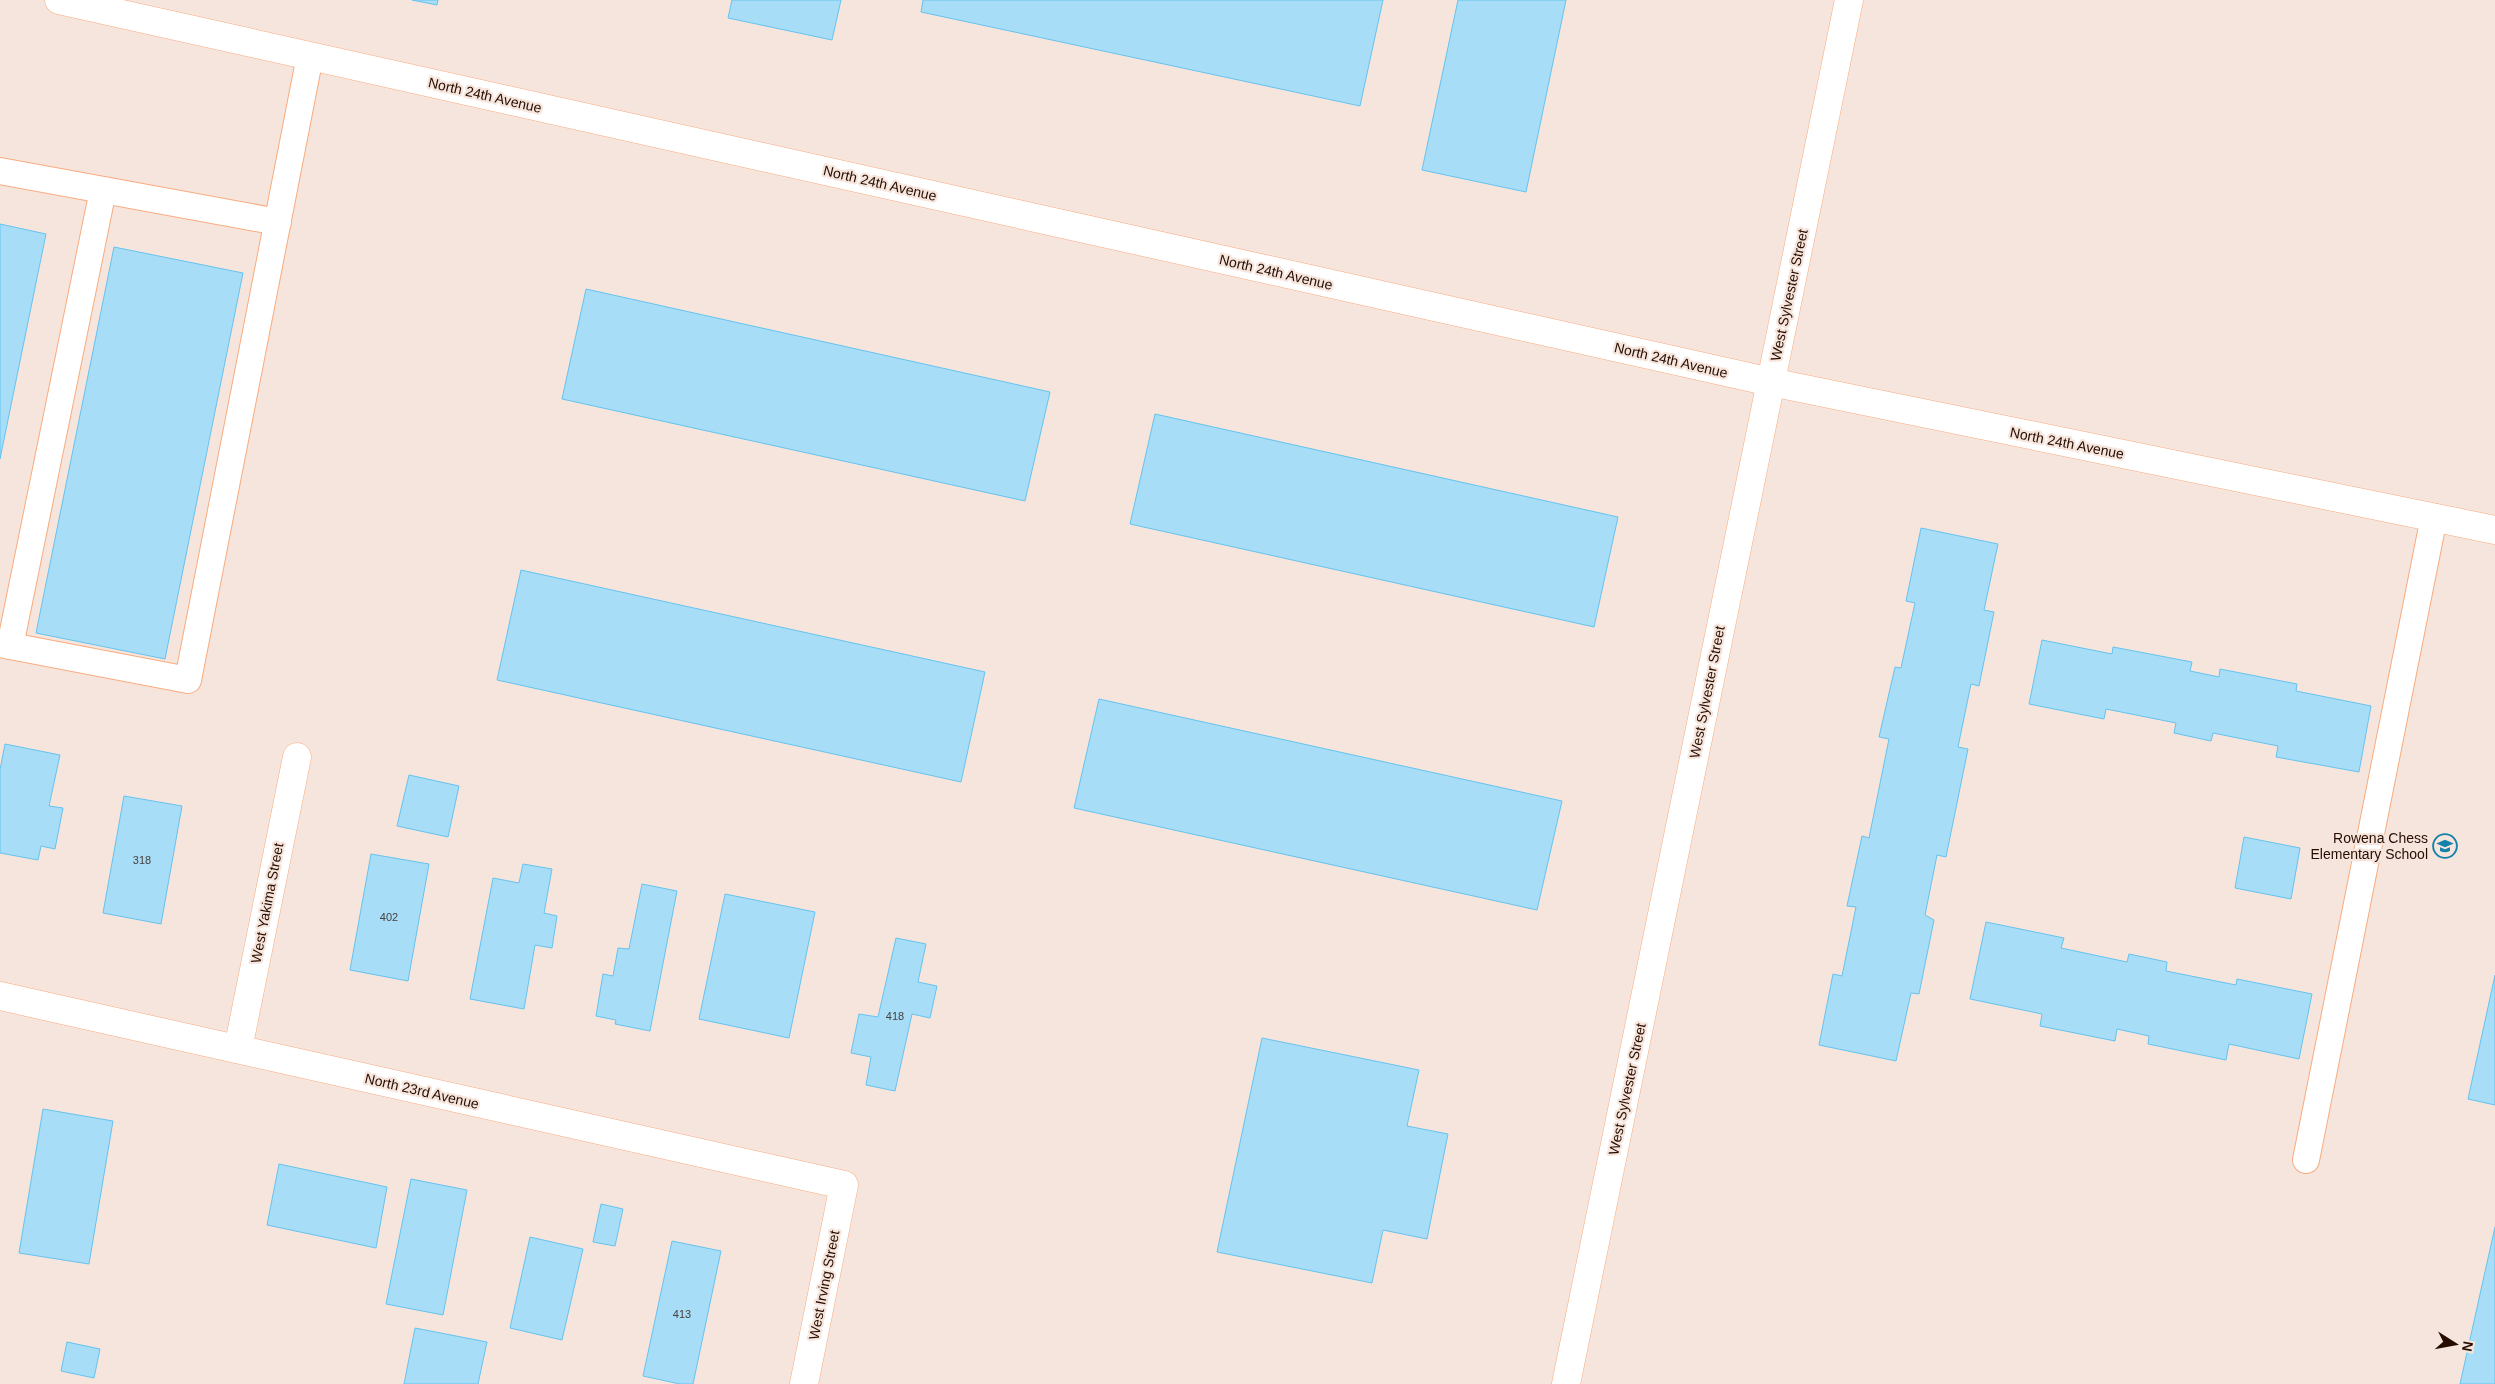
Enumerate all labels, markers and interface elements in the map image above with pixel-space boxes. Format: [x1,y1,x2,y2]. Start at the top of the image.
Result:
street label: North 24th Avenue [427,74,543,116]
street label: North 24th Avenue [822,162,938,204]
street label: West Sylvester Street [1767,228,1811,362]
street label: North 24th Avenue [1218,251,1334,293]
street label: North 24th Avenue [1613,339,1729,381]
street label: North 24th Avenue [2009,424,2126,462]
street label: West Sylvester Street [1686,624,1728,759]
place label: Rowena Chess Elementary School [2310,830,2428,862]
school or university icon: Rowena Chess Elementary School [2432,833,2458,859]
street label: West Yakima Street [247,841,287,964]
house number: 318 [133,854,151,866]
house number: 402 [380,911,398,923]
house number: 418 [886,1010,904,1022]
street label: West Sylvester Street [1605,1022,1649,1156]
street label: North 23rd Avenue [363,1070,481,1112]
street label: West Irving Street [806,1229,842,1341]
house number: 413 [673,1308,691,1320]
north arrow [2430,1319,2480,1369]
text: N [2459,1340,2477,1353]

